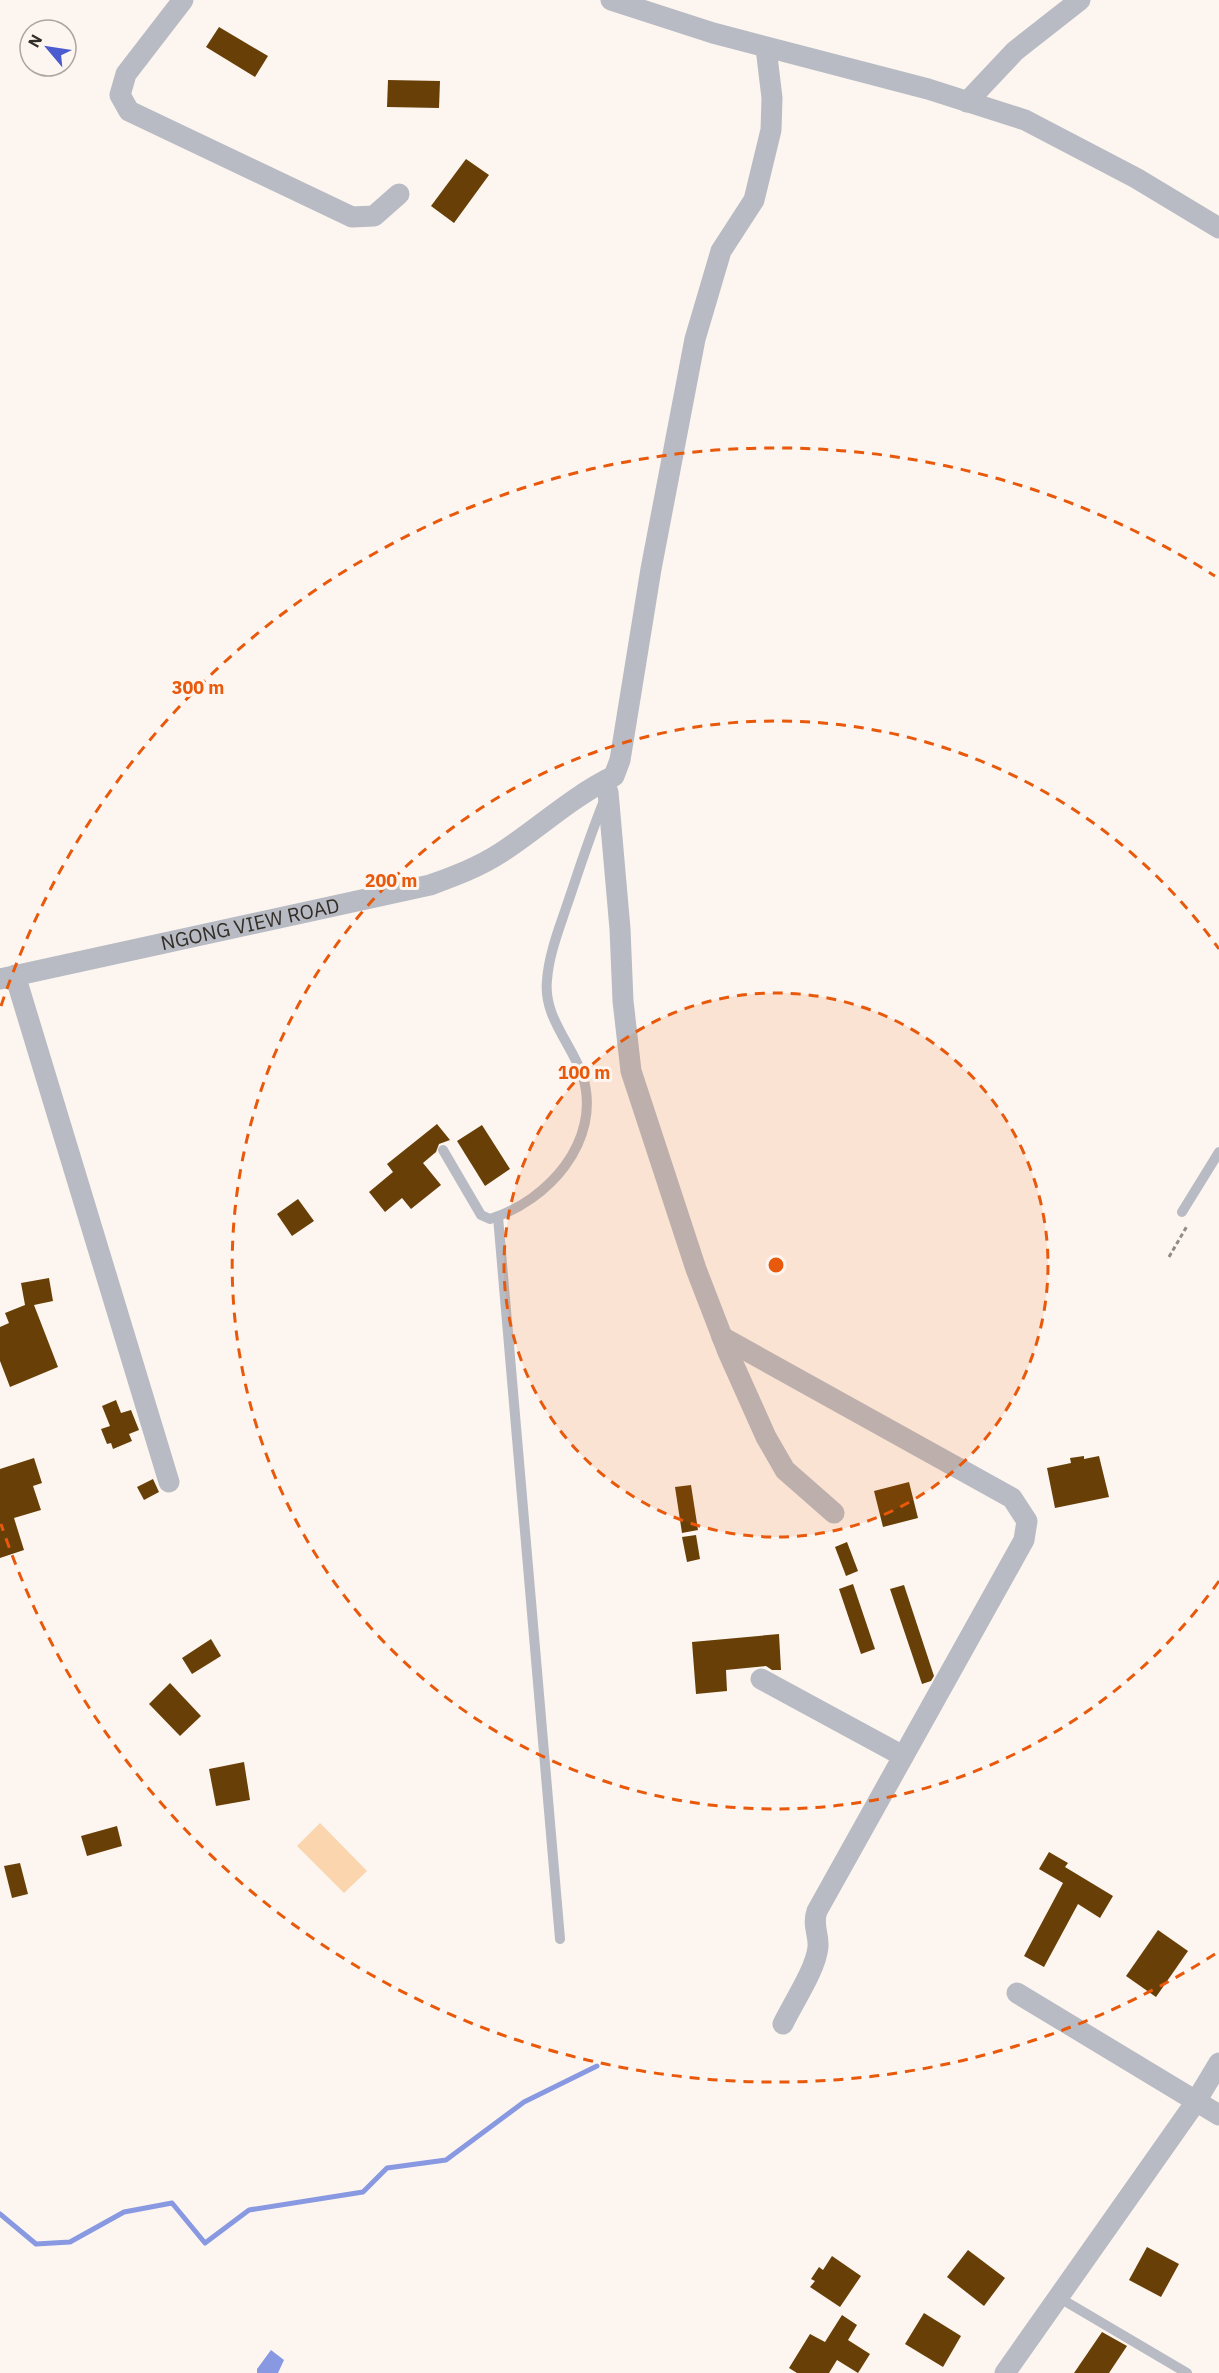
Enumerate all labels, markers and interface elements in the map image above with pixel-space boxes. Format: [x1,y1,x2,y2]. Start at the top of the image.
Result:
north arrow [18,18,78,78]
text: N [23,31,46,51]
text: 300 m [172,676,224,699]
text: 200 m [365,869,417,892]
street label: NGONG VIEW ROAD [158,891,342,956]
text: 100 m [558,1061,610,1084]
centre of rings [766,1255,786,1275]

